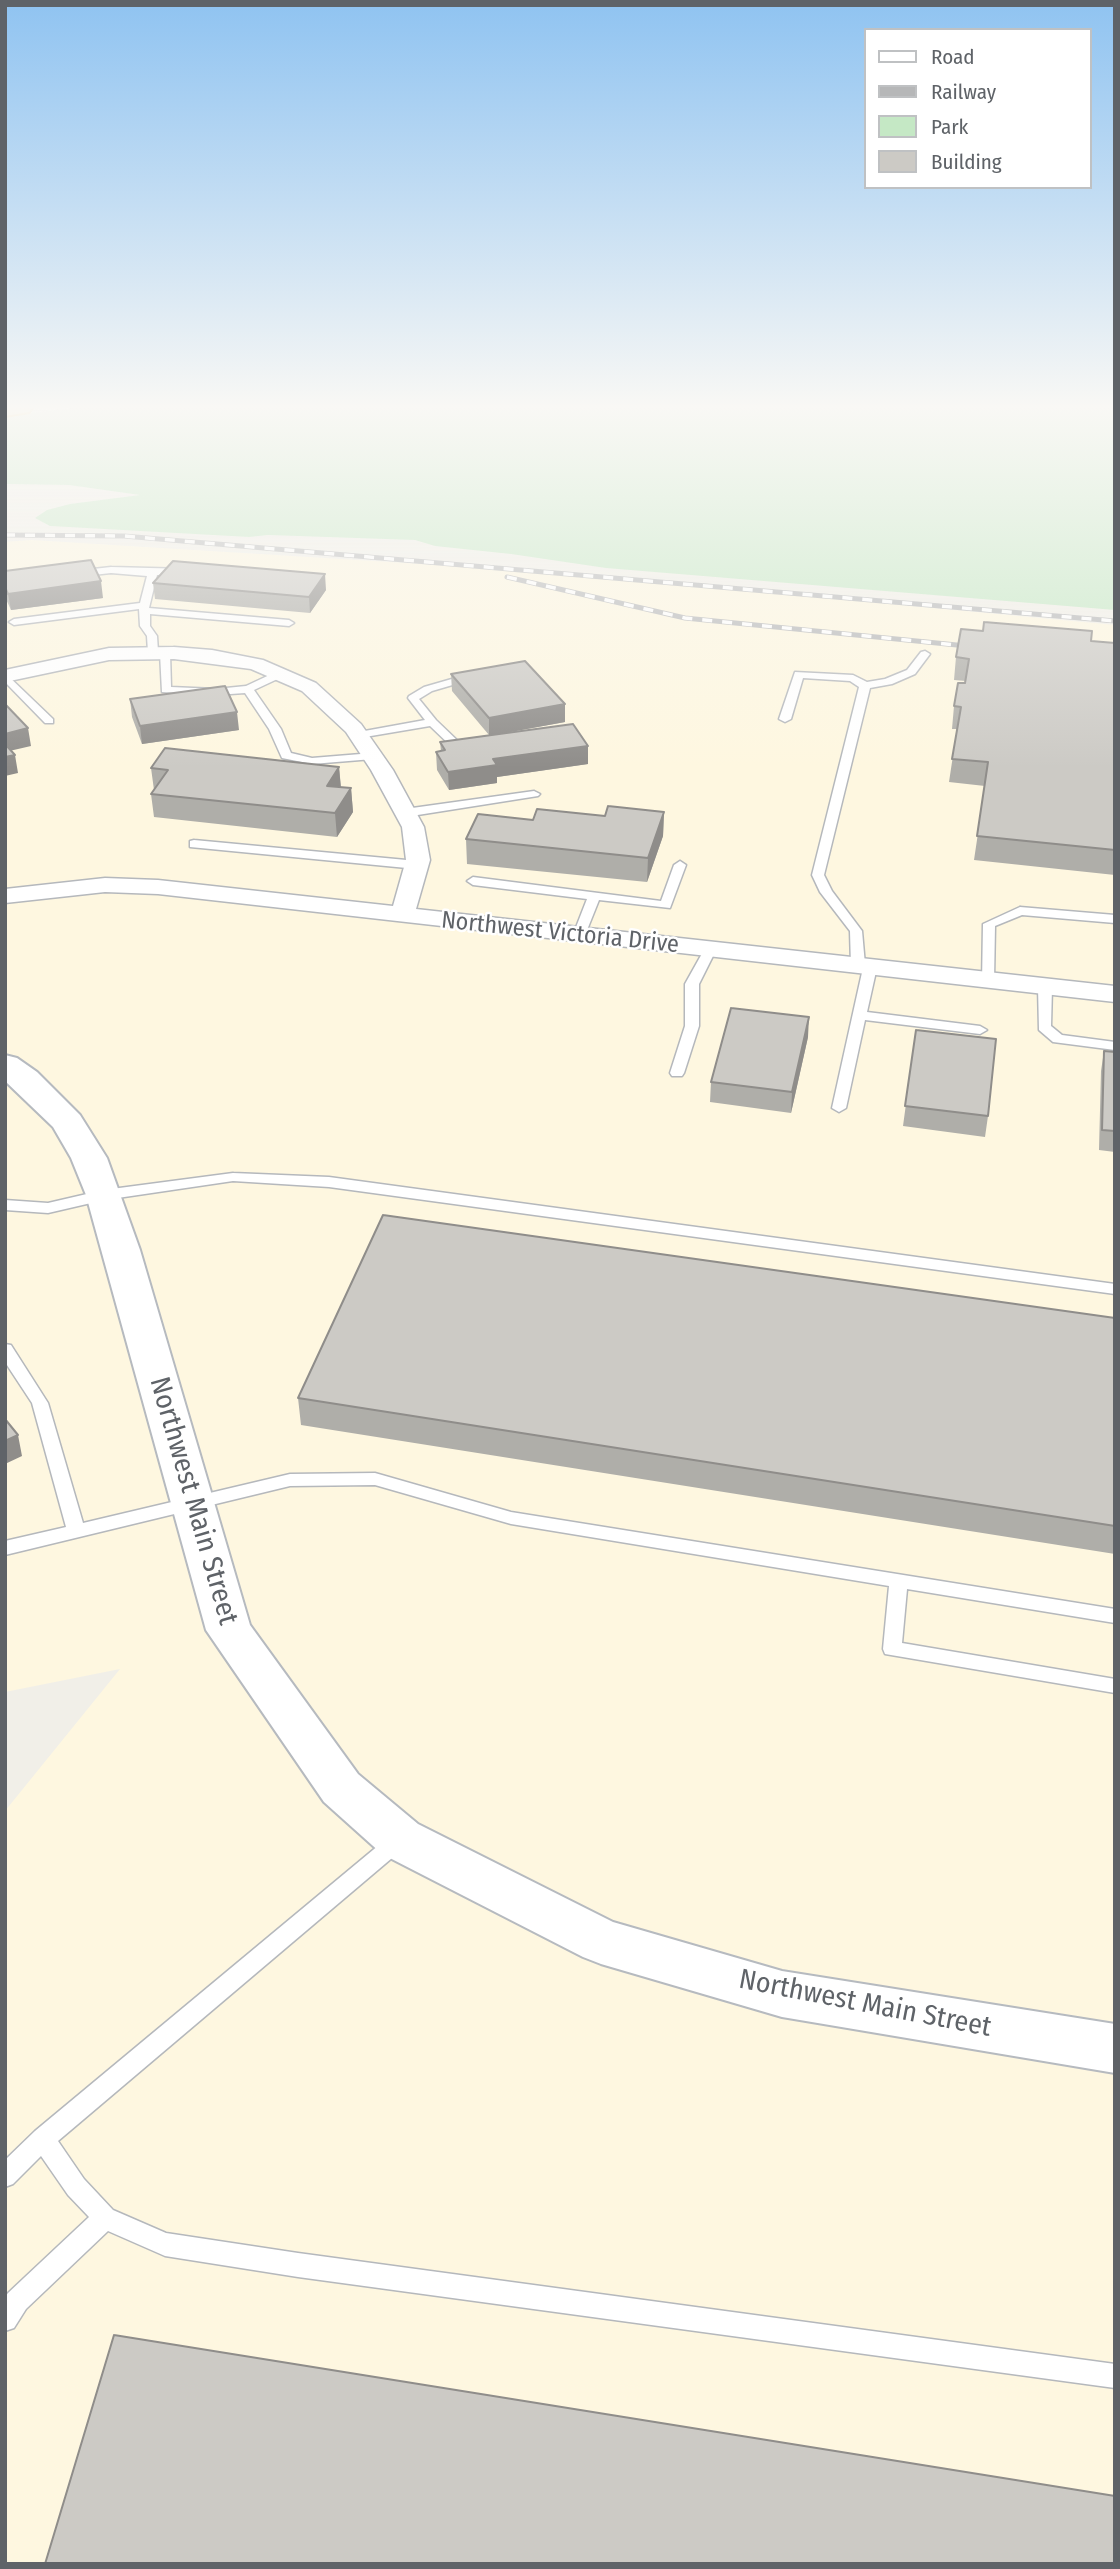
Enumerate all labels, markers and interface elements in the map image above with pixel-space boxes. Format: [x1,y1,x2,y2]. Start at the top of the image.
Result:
legend [864,28,1092,189]
text: Road [931,44,975,70]
text: Railway [931,79,996,105]
text: Park [931,114,968,140]
text: Building [931,149,1002,175]
street label: Northwest Victoria Drive [440,906,680,960]
street label: Northwest Main Street [142,1373,244,1629]
street label: Northwest Main Street [736,1963,994,2045]

